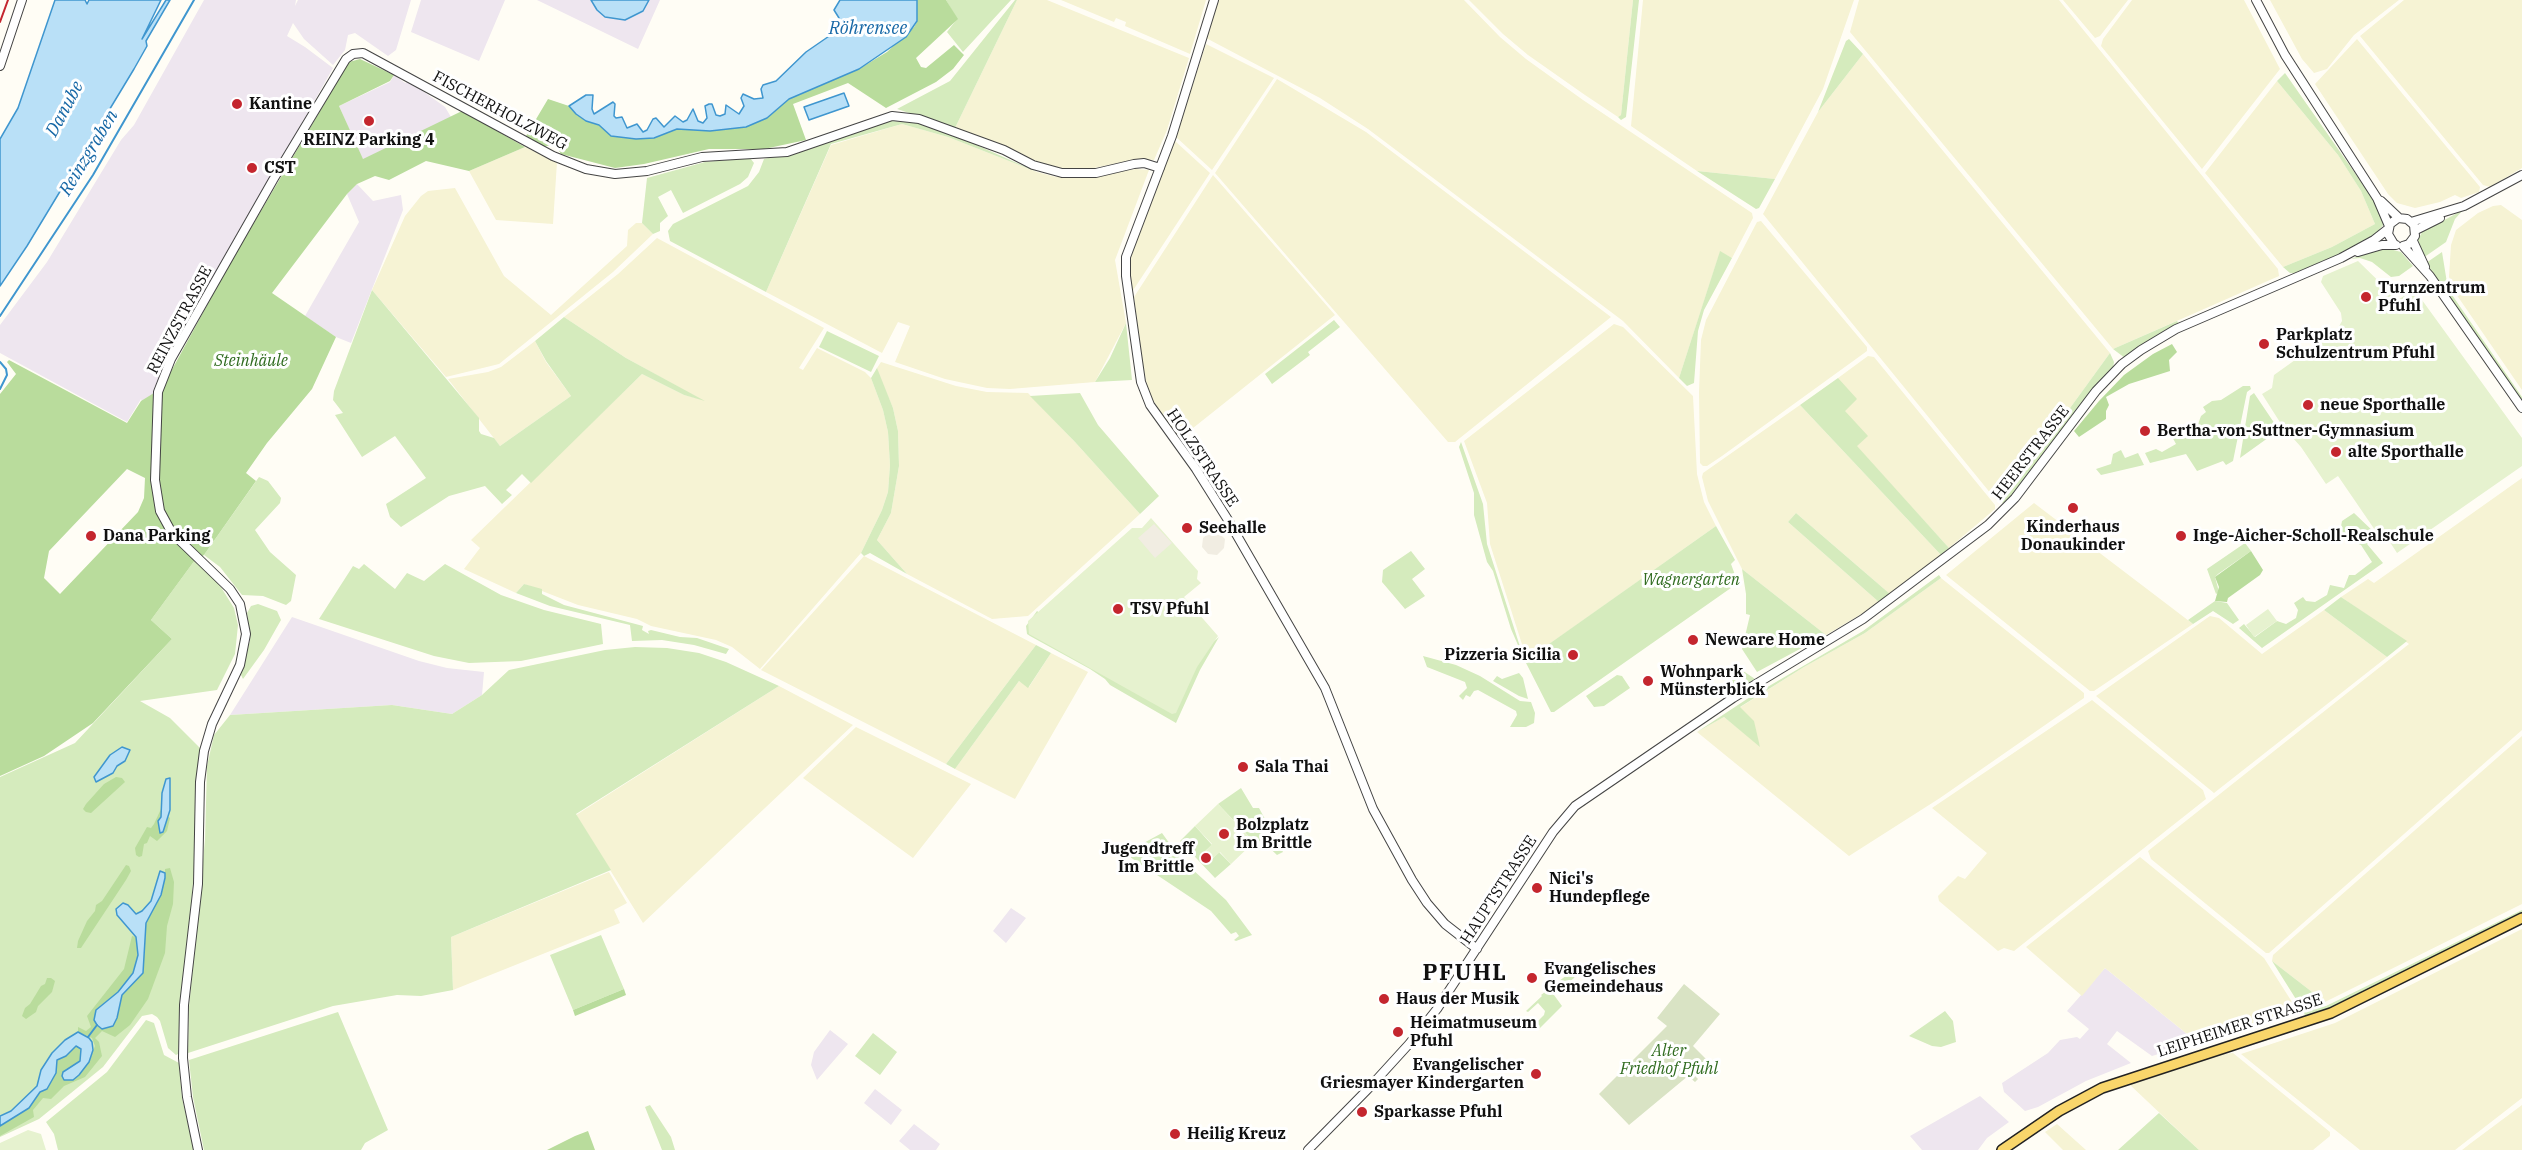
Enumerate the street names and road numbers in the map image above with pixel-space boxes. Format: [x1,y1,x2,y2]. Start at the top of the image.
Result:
street label: FISCHERHOLZWEG [429,67,571,155]
street label: REINZSTRASSE [143,263,217,377]
street label: HEERSTRASSE [1988,402,2074,504]
street label: HOLZSTRASSE [1162,405,1242,511]
street label: HAUPTSTRASSE [1457,832,1541,948]
street label: LEIPHEIMER STRASSE [2155,990,2325,1062]

